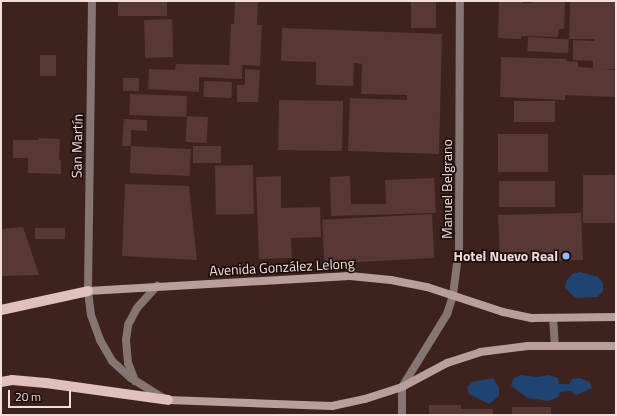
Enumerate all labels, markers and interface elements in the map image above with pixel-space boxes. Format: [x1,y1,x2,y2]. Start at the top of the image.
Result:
street label: San Martín [68,114,86,178]
street label: Manuel Belgrano [439,139,455,239]
place label: Hotel Nuevo Real [454,248,558,264]
marker: Hotel Nuevo Real [561,251,571,261]
street label: Avenida González Lelong [209,255,355,279]
scale bar [10,382,73,408]
text: 20 m [15,387,41,406]

